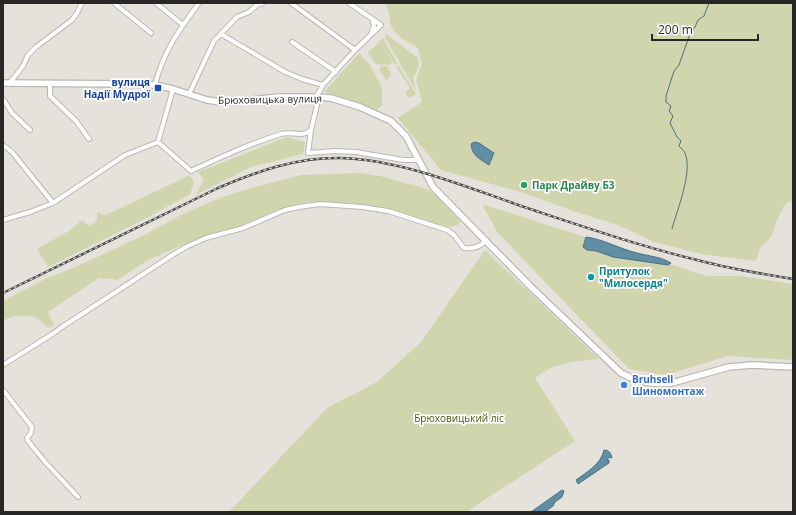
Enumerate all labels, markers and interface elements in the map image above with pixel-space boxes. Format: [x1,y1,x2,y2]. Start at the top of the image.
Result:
scale bar [652,16,758,42]
text: 200 m [658,21,693,38]
place label: вулиця Надії Мудрої [84,75,151,101]
marker: вулиця Надії Мудрої [153,83,163,93]
street label: Брюховицька вулиця [218,91,322,107]
place label: Парк Драйву Б3 [532,178,615,192]
marker: Парк Драйву Б3 [519,180,529,190]
place label: Притулок "Милосердя" [599,264,668,290]
marker: Притулок "Милосердя" [586,272,596,282]
place label: Bruhsell Шиномонтаж [632,372,705,398]
marker: Bruhsell Шиномонтаж [619,380,629,390]
park label: Брюховицький ліс [414,411,504,425]

